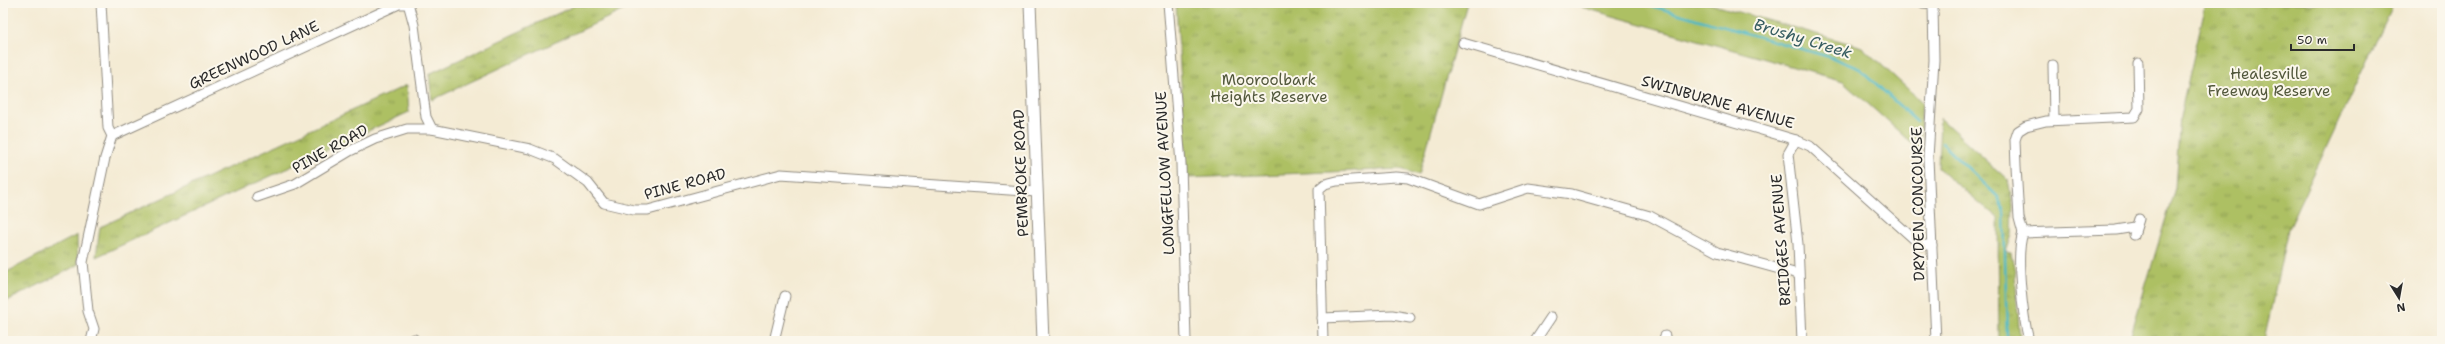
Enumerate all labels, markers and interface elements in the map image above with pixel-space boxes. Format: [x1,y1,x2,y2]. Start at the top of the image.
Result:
water label: Brushy Creek [1751,14,1854,63]
street label: GREENWOOD LANE [186,16,322,94]
scale bar [2291,26,2354,52]
text: 50 m [2297,32,2327,48]
park label: Healesville Freeway Reserve [2207,64,2331,101]
park label: Mooroolbark Heights Reserve [1210,70,1328,107]
street label: SWINBURNE AVENUE [1639,71,1797,133]
street label: LONGFELLOW AVENUE [1151,91,1179,255]
street label: PEMBROKE ROAD [1009,109,1033,237]
street label: PINE ROAD [288,120,372,178]
street label: DRYDEN CONCOURSE [1907,127,1929,281]
street label: PINE ROAD [642,163,728,205]
street label: BRIDGES AVENUE [1766,173,1796,307]
north arrow [2379,278,2419,318]
text: N [2395,299,2407,316]

